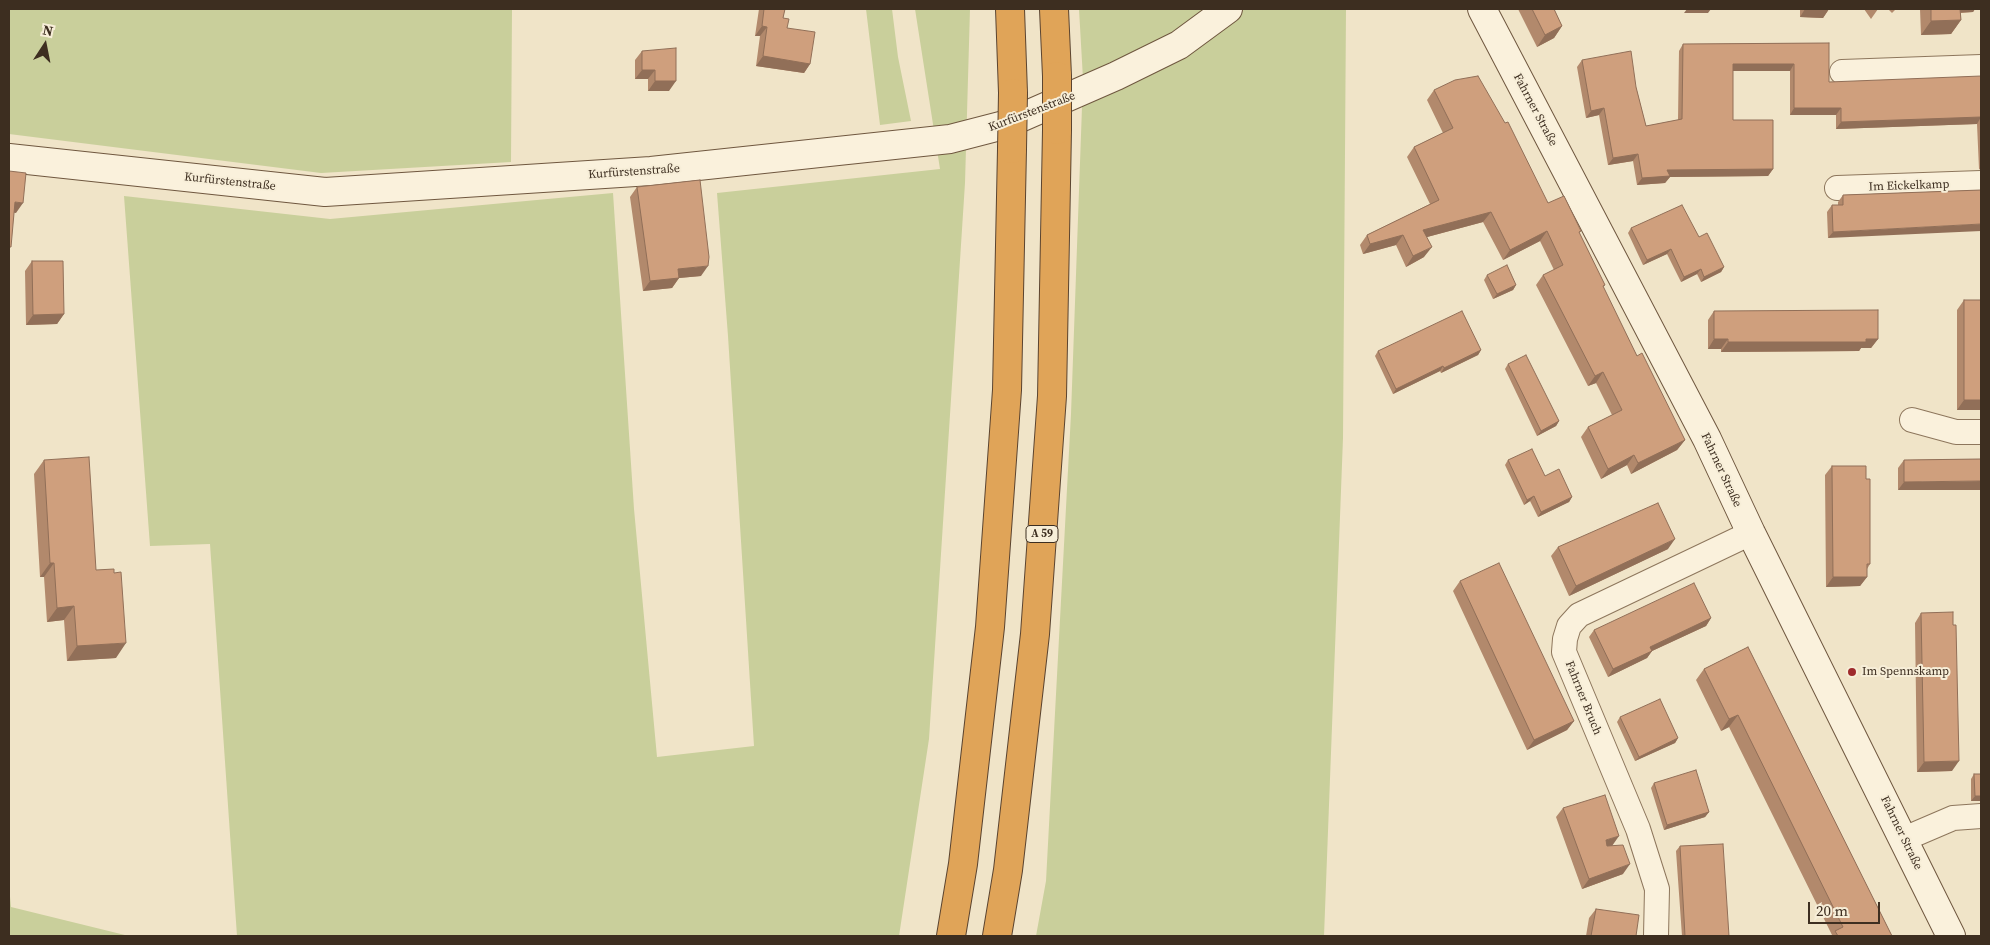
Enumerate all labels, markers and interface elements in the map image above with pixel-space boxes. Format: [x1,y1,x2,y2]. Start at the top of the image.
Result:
text: N [41,19,55,41]
north arrow [20,20,70,70]
street label: Fahrner Straße [1510,71,1560,149]
street label: Kurfürstenstraße [987,89,1077,135]
street label: Kurfürstenstraße [588,162,680,182]
street label: Kurfürstenstraße [184,170,276,194]
street label: Im Eickelkamp [1868,177,1950,195]
street label: Fahrner Straße [1698,431,1744,509]
road number: A 59 [1026,526,1058,542]
street label: Fahrner Bruch [1562,659,1604,737]
place label: Im Spennskamp [1862,665,1949,679]
marker: Im Spennskamp [1846,666,1858,678]
street label: Fahrner Straße [1877,794,1925,872]
scale bar [1810,892,1882,924]
text: 20 m [1816,900,1848,921]

